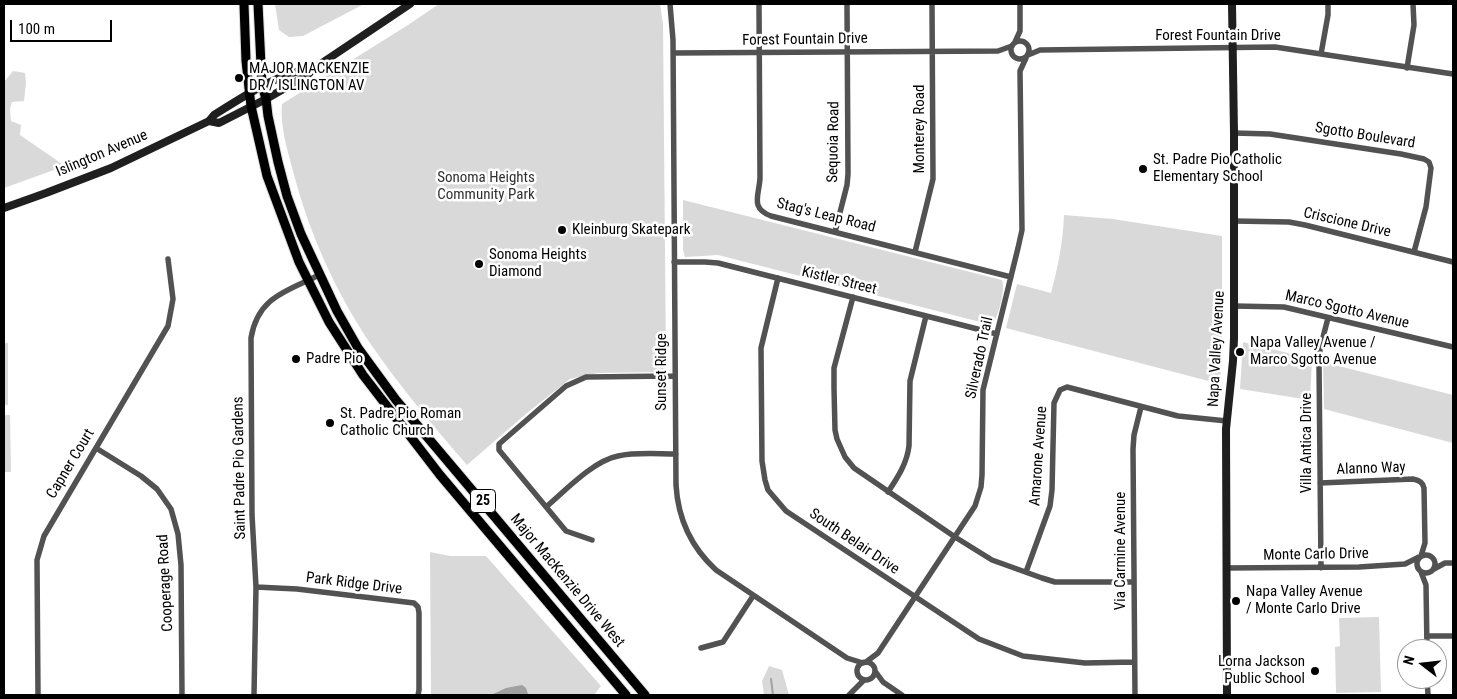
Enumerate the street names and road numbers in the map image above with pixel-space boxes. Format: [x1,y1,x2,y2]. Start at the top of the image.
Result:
street label: Forest Fountain Drive [1155,27,1281,45]
street label: Forest Fountain Drive [742,30,868,50]
street label: Monterey Road [911,85,929,173]
street label: Sequoia Road [824,101,844,183]
street label: Sgotto Boulevard [1314,119,1416,153]
street label: Islington Avenue [53,127,151,181]
street label: Stag's Leap Road [775,195,877,237]
street label: Criscione Drive [1302,204,1392,242]
street label: Kistler Street [800,263,878,299]
street label: Marco Sgotto Avenue [1283,287,1411,333]
street label: Napa Valley Avenue [1205,290,1229,408]
street label: Silverado Trail [963,315,997,401]
street label: Sunset Ridge [653,333,671,411]
street label: Villa Antica Drive [1298,393,1316,493]
street label: Saint Padre Pio Gardens [230,396,250,540]
street label: Amarone Avenue [1027,405,1051,507]
street label: Capner Court [43,426,99,502]
street label: Alanno Way [1336,459,1406,479]
road number: 25 [470,490,496,512]
street label: Via Carmine Avenue [1112,492,1130,610]
street label: South Belair Drive [805,505,903,579]
street label: Major MacKenzie Drive West [506,511,628,651]
street label: Cooperage Road [154,534,178,632]
street label: Monte Carlo Drive [1263,545,1369,565]
street label: Park Ridge Drive [305,569,403,599]

